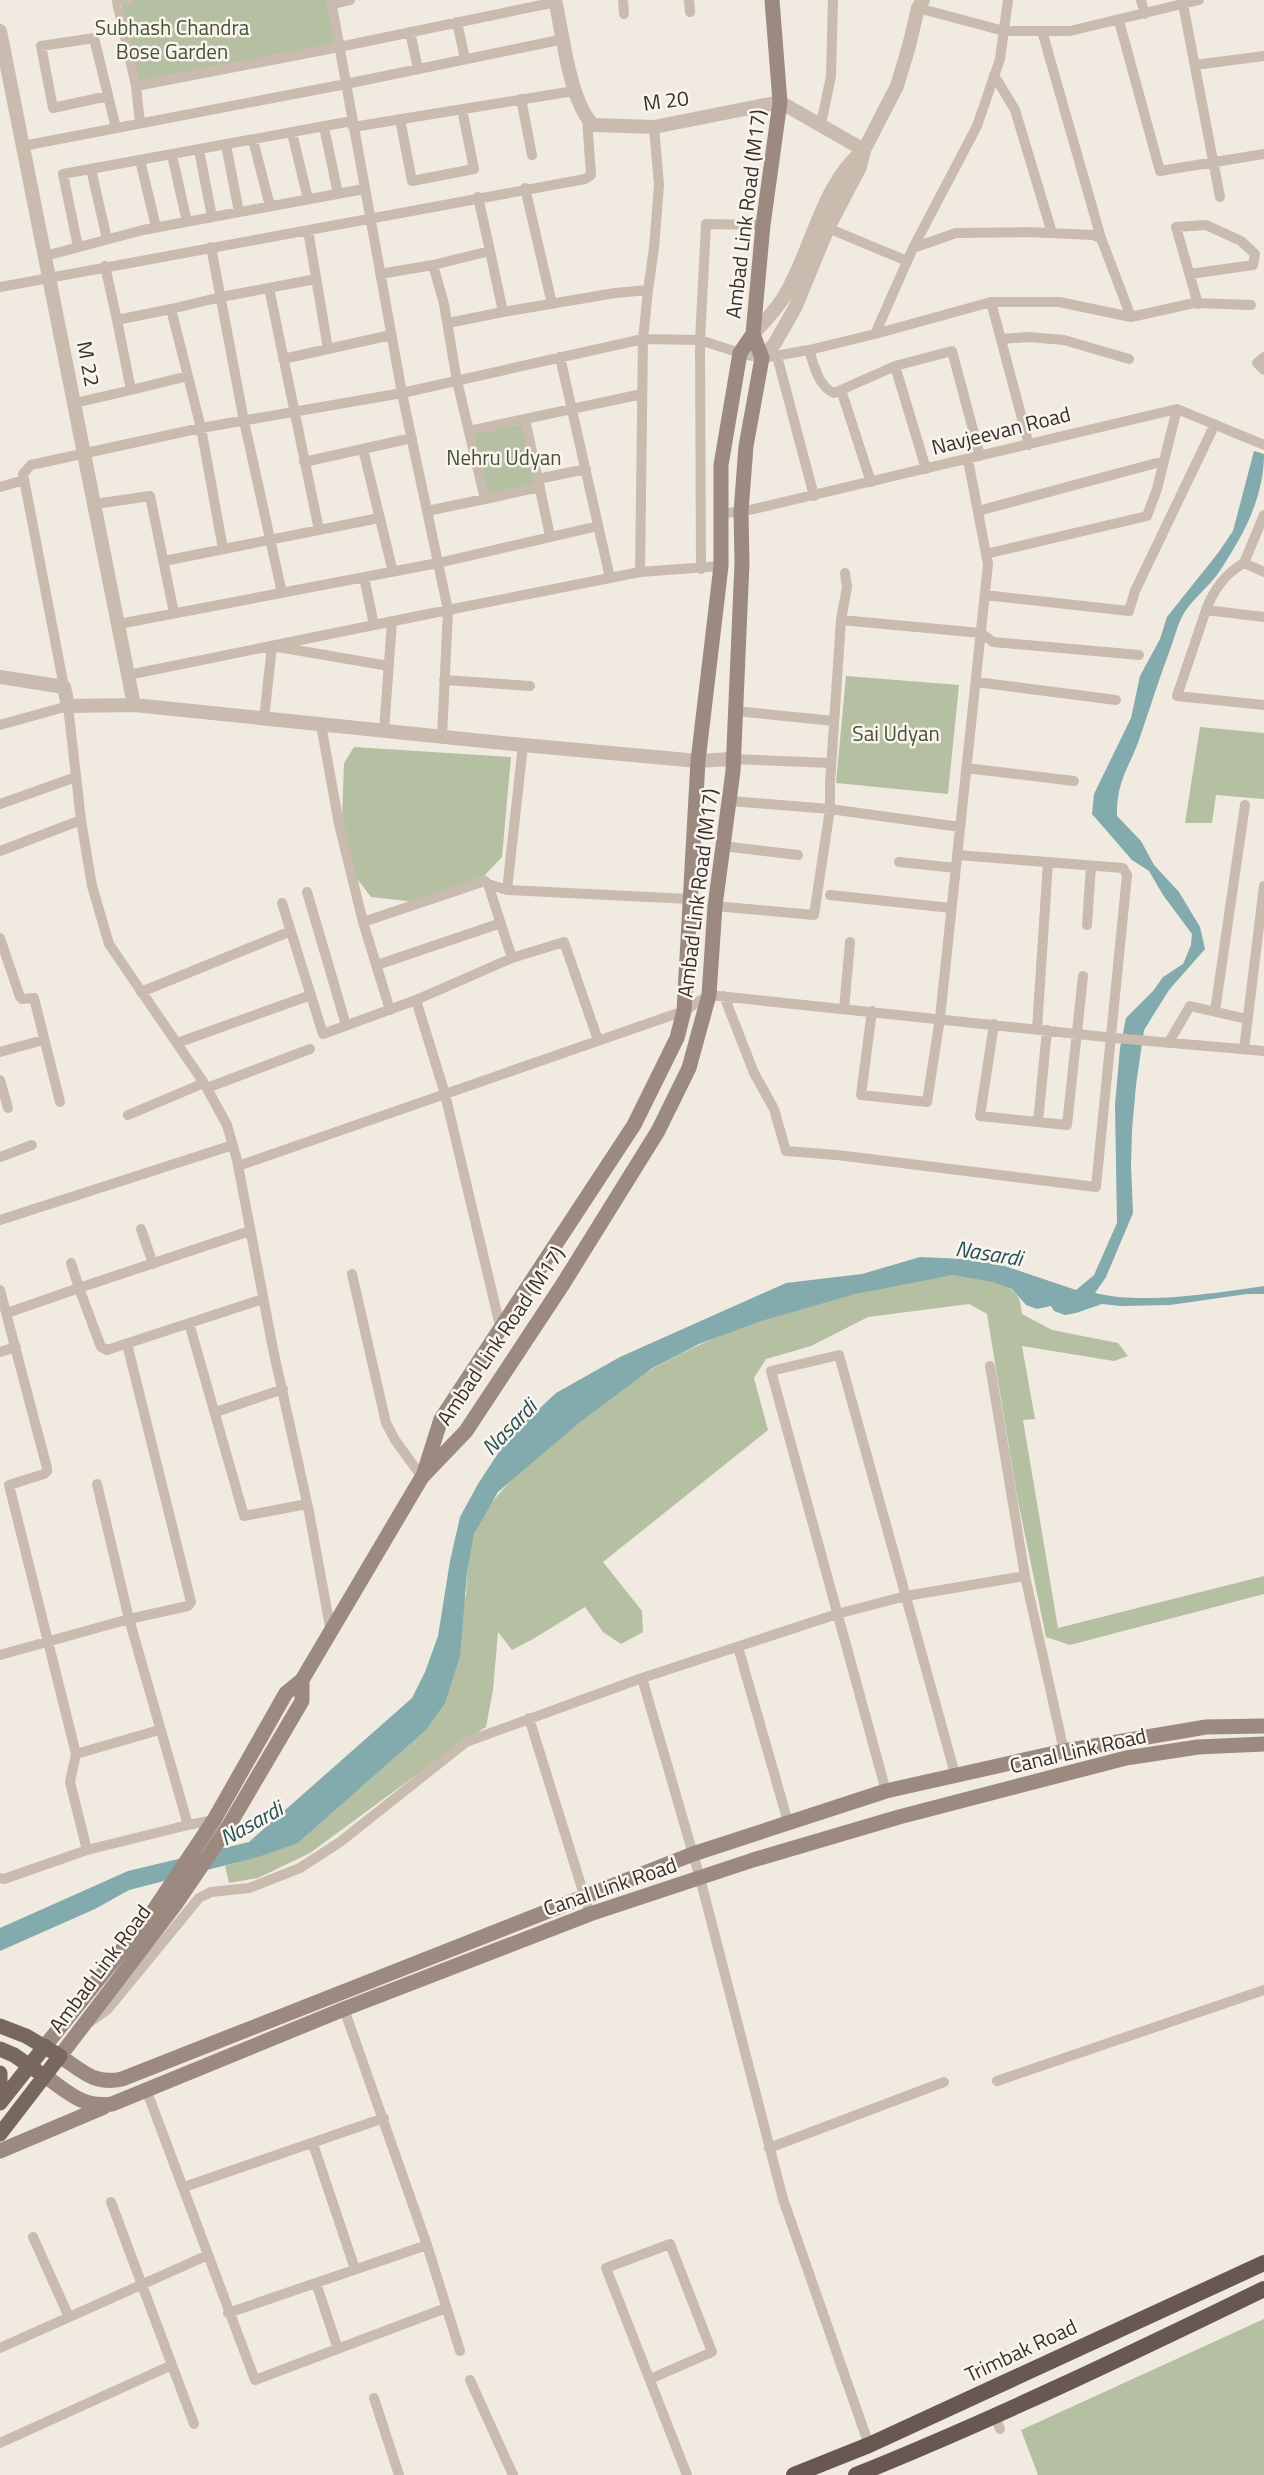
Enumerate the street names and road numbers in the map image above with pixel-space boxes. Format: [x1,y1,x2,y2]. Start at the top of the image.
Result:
street label: M 20 [641,81,691,119]
street label: Ambad Link Road (M17) [716,108,774,320]
street label: M 22 [69,338,109,389]
street label: Navjeevan Road [928,397,1074,463]
street label: Ambad Link Road (M17) [668,787,726,999]
street label: Ambad Link Road (M17) [428,1239,572,1432]
street label: Canal Link Road [1006,1719,1149,1781]
street label: Canal Link Road [539,1848,681,1924]
street label: Ambad Link Road [40,1897,158,2039]
street label: Trimbak Road [959,2310,1082,2390]

